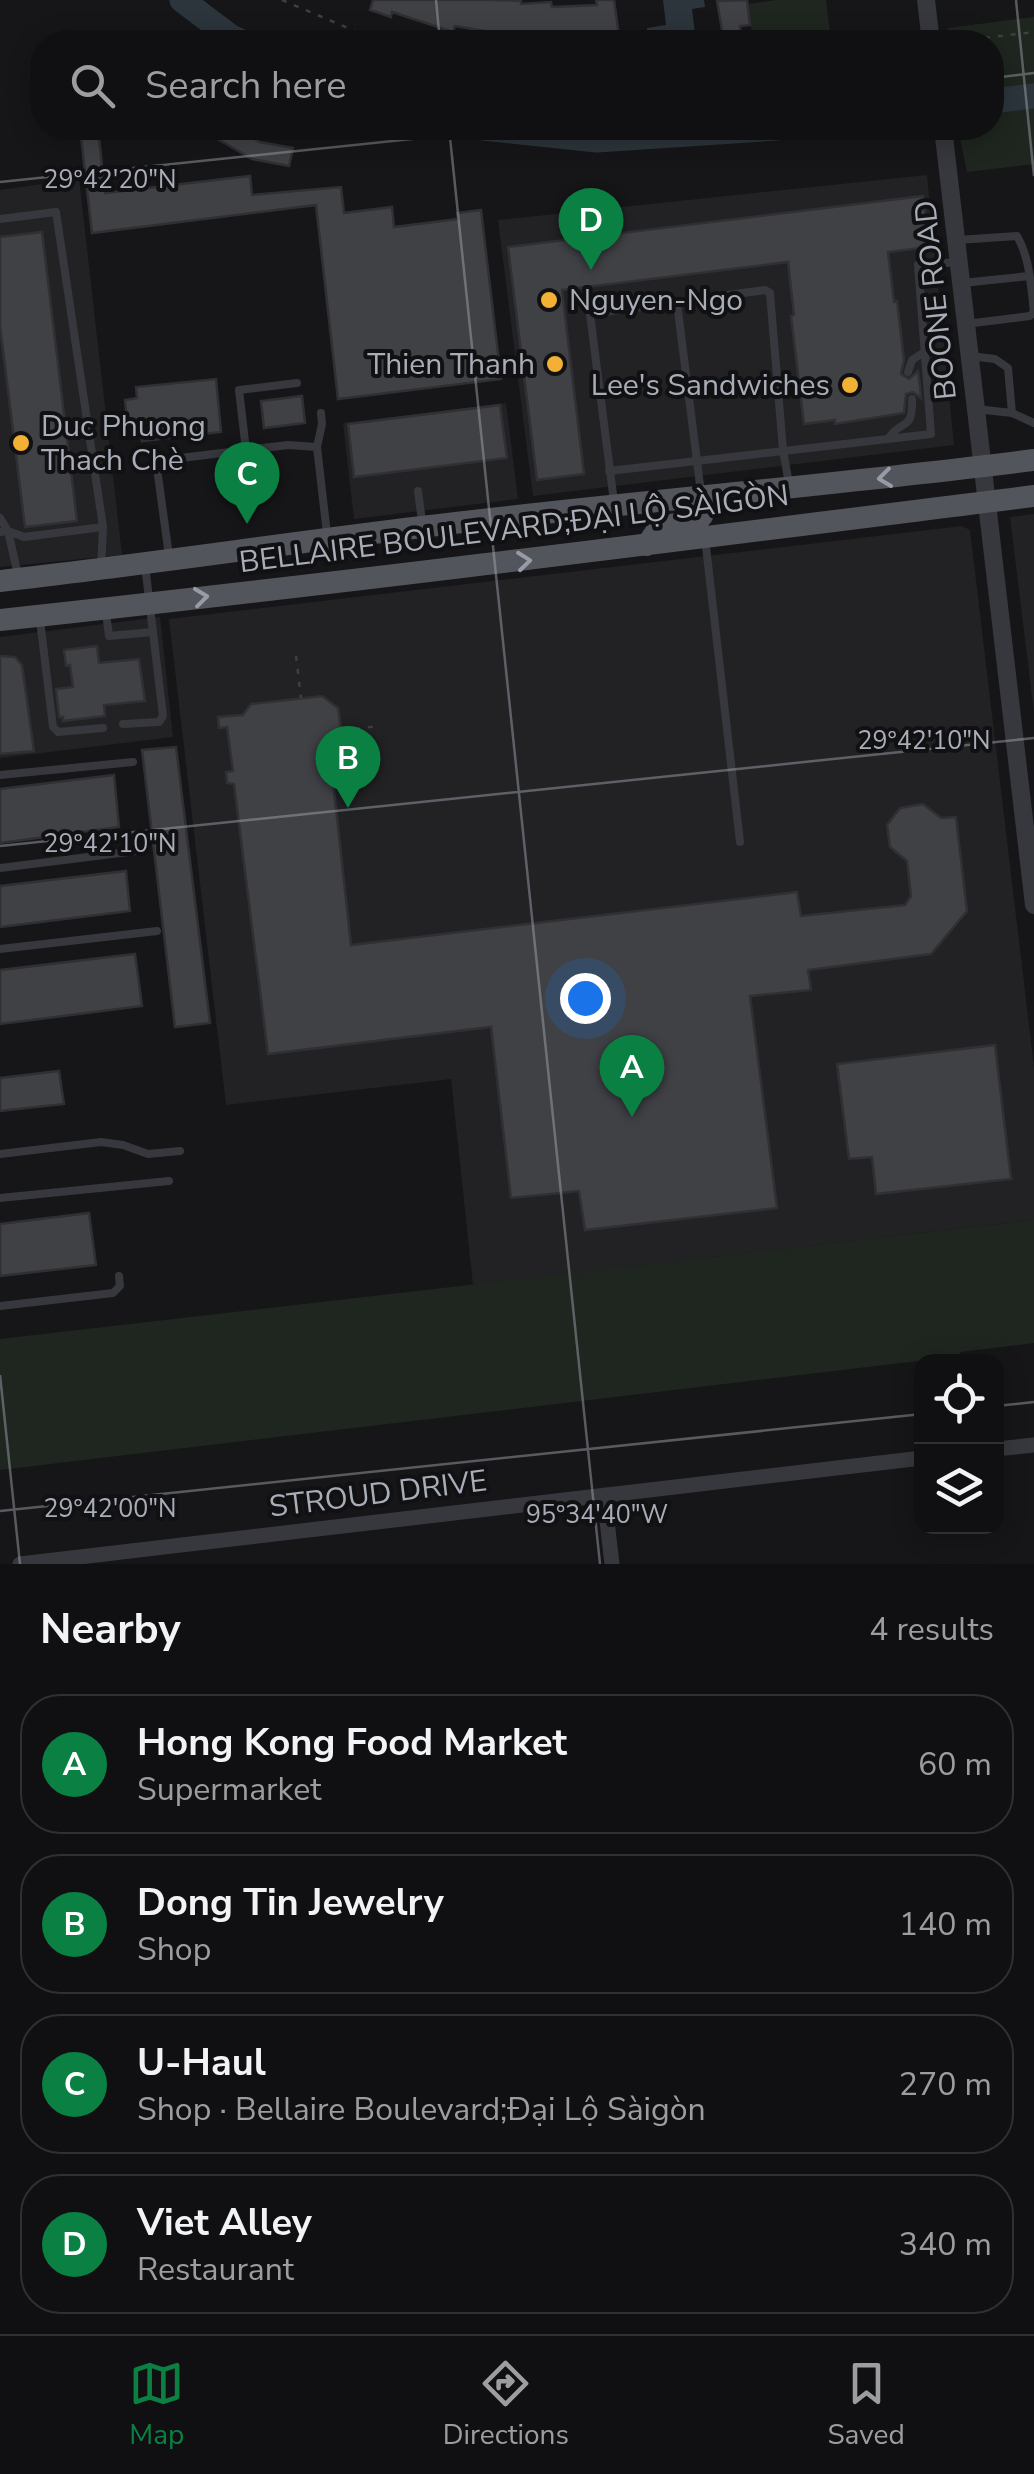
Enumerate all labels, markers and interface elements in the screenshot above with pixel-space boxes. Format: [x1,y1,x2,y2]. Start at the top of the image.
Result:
search box [30,30,1004,140]
icon: search [65,58,120,113]
text: Search here [145,60,346,111]
text: 29°42'20"N [43,163,177,197]
pin: D [558,188,624,270]
street label: BOONE ROAD [905,198,967,402]
place label: Nguyen-Ngo [569,280,743,321]
marker: Nguyen-Ngo [538,289,560,311]
place label: Thien Thanh [367,344,535,385]
marker: Thien Thanh [544,353,566,375]
place label: Lee's Sandwiches [591,365,830,406]
marker: Lee's Sandwiches [839,374,861,396]
place label: Duc Phuong Thach Chè [41,406,206,481]
marker: Duc Phuong Thach Chè [10,432,32,454]
pin: C [214,442,280,524]
one-way arrow [877,467,893,488]
street label: BELLAIRE BOULEVARD;ĐẠI LỘ SÀIGÒN [237,475,791,583]
one-way arrow [517,550,533,572]
one-way arrow [194,587,210,608]
text: 29°42'10"N [857,724,991,758]
pin: B [316,726,380,808]
text: 29°42'10"N [43,827,177,861]
your location [560,973,611,1024]
pin: A [600,1034,664,1117]
map controls [914,1354,1004,1534]
button: locate [914,1354,1004,1444]
button: layers [914,1444,1004,1534]
street label: STROUD DRIVE [267,1460,489,1528]
text: 29°42'00"N [43,1492,177,1526]
text: 95°34'40"W [526,1498,668,1532]
text: Nearby [40,1601,181,1658]
text: 4 results [869,1608,994,1651]
text: Hong Kong Food Market [137,1717,567,1768]
text: A [63,1743,86,1786]
text: 60 m [918,1743,992,1786]
text: Supermarket [137,1768,321,1811]
text: Dong Tin Jewelry [137,1877,444,1928]
text: B [63,1903,86,1946]
text: 140 m [899,1903,992,1946]
text: Shop [137,1928,211,1971]
text: U-Haul [137,2037,266,2088]
text: C [64,2063,85,2106]
text: 270 m [899,2063,992,2106]
text: Shop · Bellaire Boulevard;Đại Lộ Sàigòn [137,2088,706,2131]
text: Viet Alley [137,2197,312,2248]
text: D [62,2223,87,2266]
text: 340 m [899,2223,992,2266]
text: Restaurant [137,2248,294,2291]
tab: Map [129,2356,184,2454]
tab: Directions [443,2356,569,2454]
tab: Saved [827,2356,905,2454]

